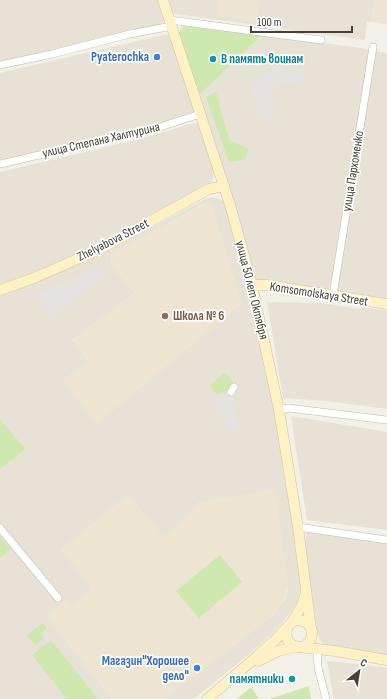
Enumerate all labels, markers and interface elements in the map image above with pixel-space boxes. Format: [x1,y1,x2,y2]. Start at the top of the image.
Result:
scale bar [251,8,352,34]
text: 100 m [257,15,282,30]
place label: Pyaterochka [91,49,149,65]
place label: В память воинам [221,51,304,67]
marker: Pyaterochka [152,52,162,62]
marker: В память воинам [208,54,218,64]
street label: улица Степана Халтурина [41,119,161,161]
street label: улица Пархоменко [339,129,367,213]
street label: Zhelyabova Street [74,215,152,265]
street label: улица 50 лет Октября [232,239,272,341]
street label: Komsomolskaya Street [269,278,369,310]
place label: Школа № 6 [173,308,224,324]
marker: Школа № 6 [160,311,170,321]
north arrow [339,651,379,691]
place label: Магазин"Хорошее дело" [102,653,189,684]
text: С [358,656,370,670]
marker: Магазин"Хорошее дело" [192,663,202,673]
place label: памятники [230,671,284,687]
marker: памятники [287,674,297,684]

